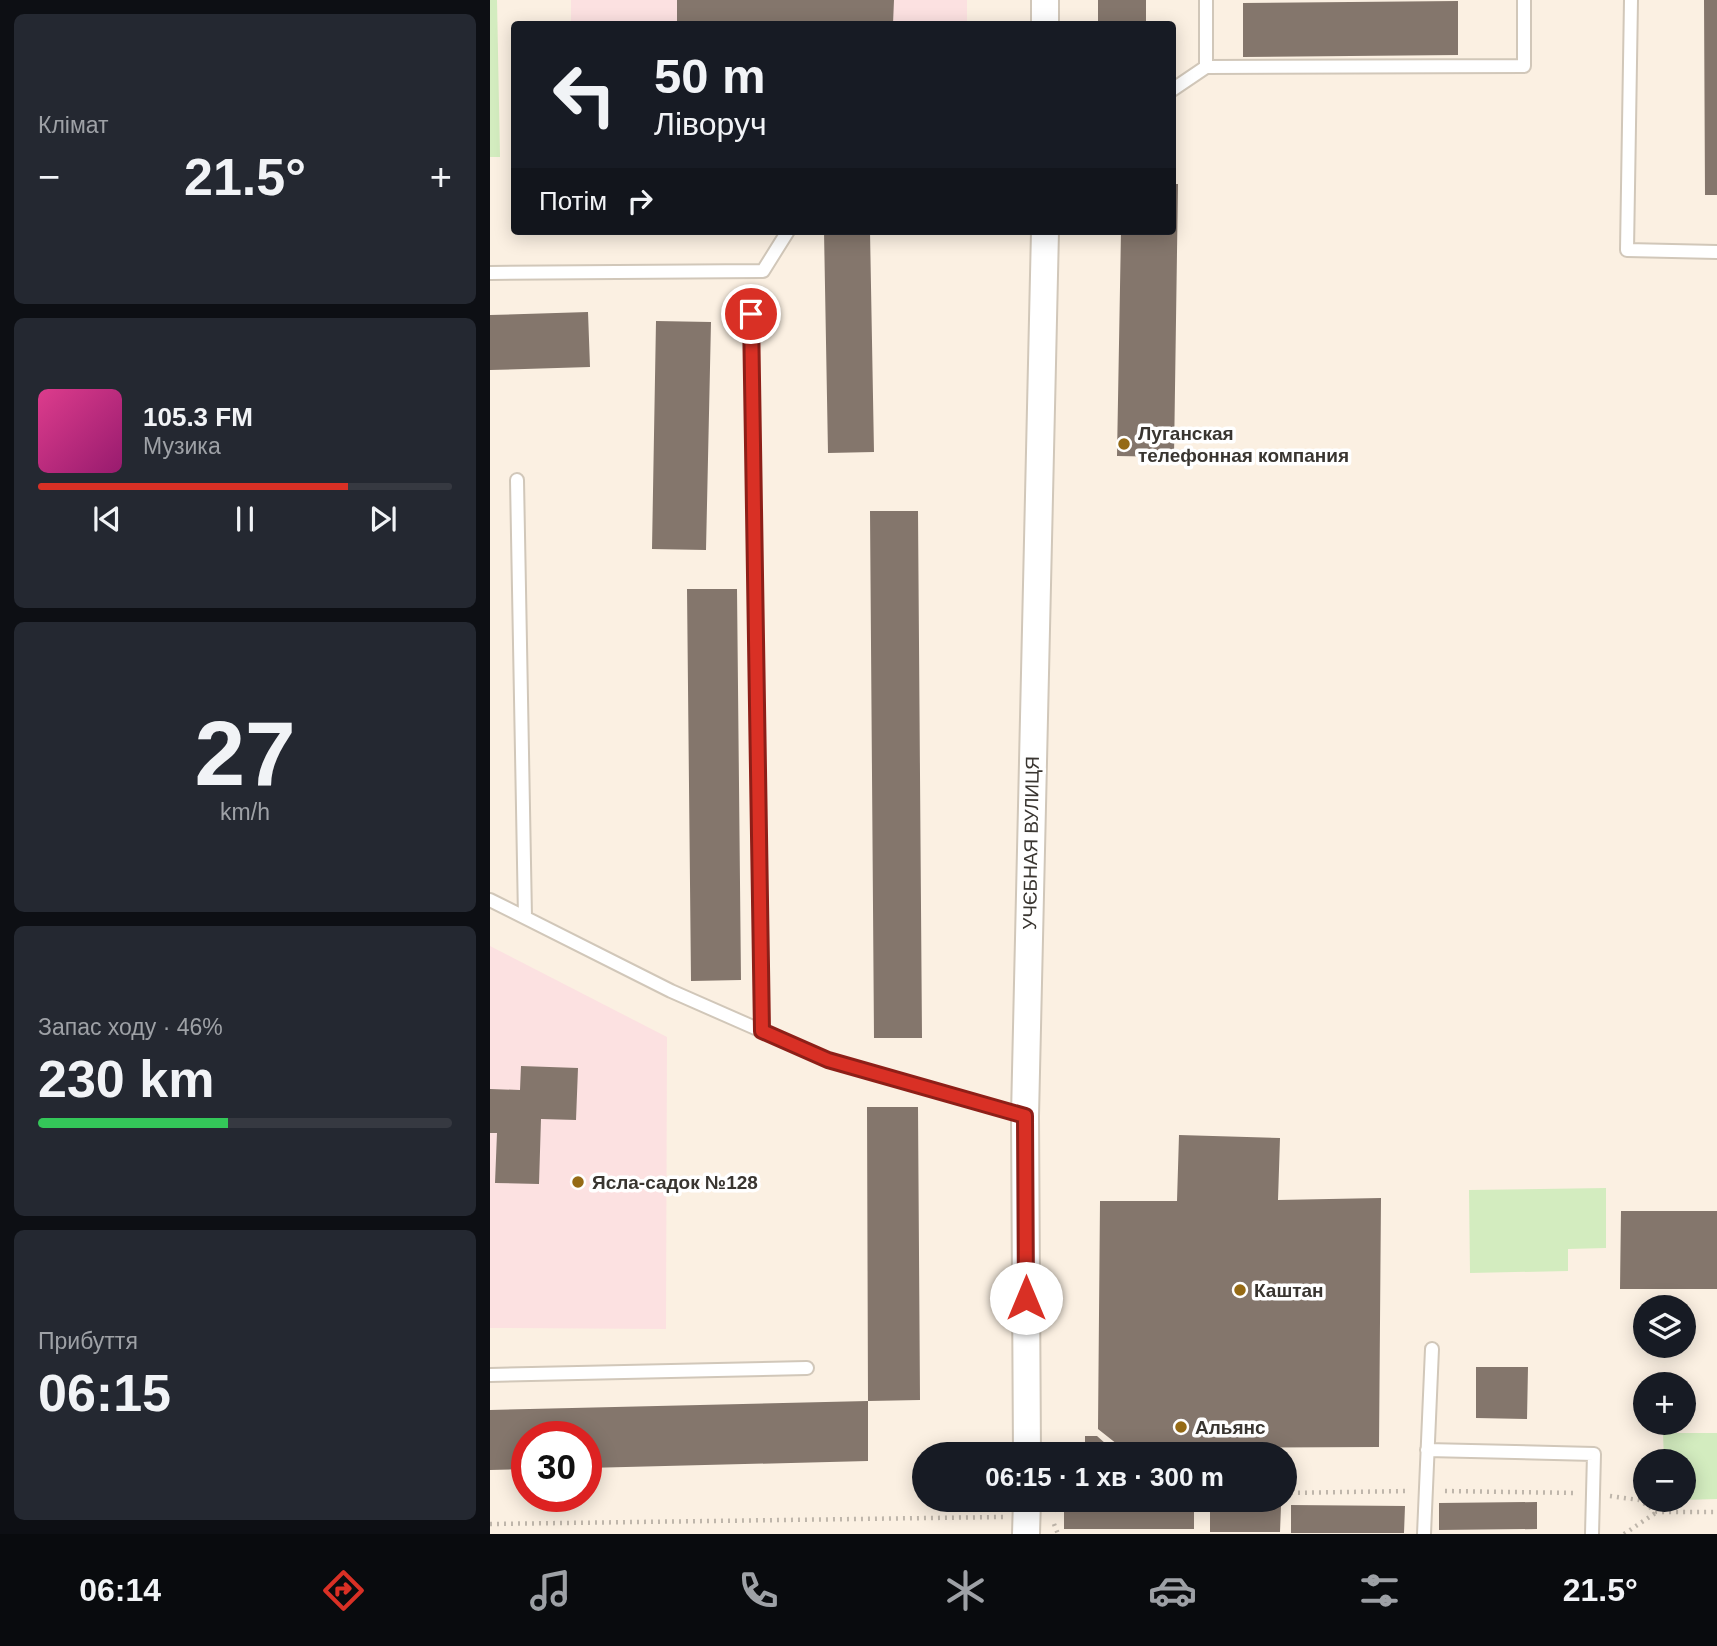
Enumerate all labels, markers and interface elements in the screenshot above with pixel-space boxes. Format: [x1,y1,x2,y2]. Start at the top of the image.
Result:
icon: left [539,49,630,140]
text: 50 m [654,49,766,103]
text: Ліворуч [654,106,767,142]
text: Клімат [38,112,109,138]
text: 21.5° [184,148,306,206]
text: − [38,156,60,198]
text: + [430,156,452,198]
icon: right [621,182,659,220]
text: Потім [539,186,607,216]
pin [721,284,781,344]
icon: arrive [732,295,770,333]
text: 105.3 FM [143,402,253,432]
place label: Луганская телефонная компания [1138,423,1349,466]
text: Музика [143,433,221,459]
marker: Луганская телефонная компания [1116,436,1132,452]
icon: previous [88,500,126,538]
icon: pause [226,500,264,538]
icon: next [364,500,402,538]
text: 27 [194,703,296,804]
street label: УЧЄБНАЯ ВУЛИЦЯ [1019,756,1043,930]
text: km/h [220,799,270,825]
text: Запас ходу · 46% [38,1014,223,1040]
text: 230 km [38,1050,214,1108]
place label: Ясла-садок №128 [592,1172,758,1193]
marker: Ясла-садок №128 [570,1174,586,1190]
position arrow [989,1261,1063,1335]
place label: Каштан [1254,1280,1324,1301]
marker: Каштан [1232,1282,1248,1298]
map controls [1633,1295,1696,1512]
button: layers [1633,1295,1696,1358]
text: Прибуття [38,1328,138,1354]
text: 06:15 [38,1364,171,1422]
button: + [1633,1372,1696,1435]
place label: Альянс [1195,1417,1266,1438]
marker: Альянс [1173,1419,1189,1435]
speed limit sign: 30 [511,1421,602,1512]
button: − [1633,1449,1696,1512]
text: 06:15 · 1 хв · 300 m [985,1462,1224,1492]
icon: directions [319,1566,368,1615]
icon: music [526,1566,575,1615]
icon: phone [734,1566,783,1615]
icon: climate [941,1566,990,1615]
icon: car [1148,1566,1197,1615]
icon: filters [1355,1566,1404,1615]
text: 06:14 [79,1572,161,1608]
text: 21.5° [1563,1572,1638,1608]

